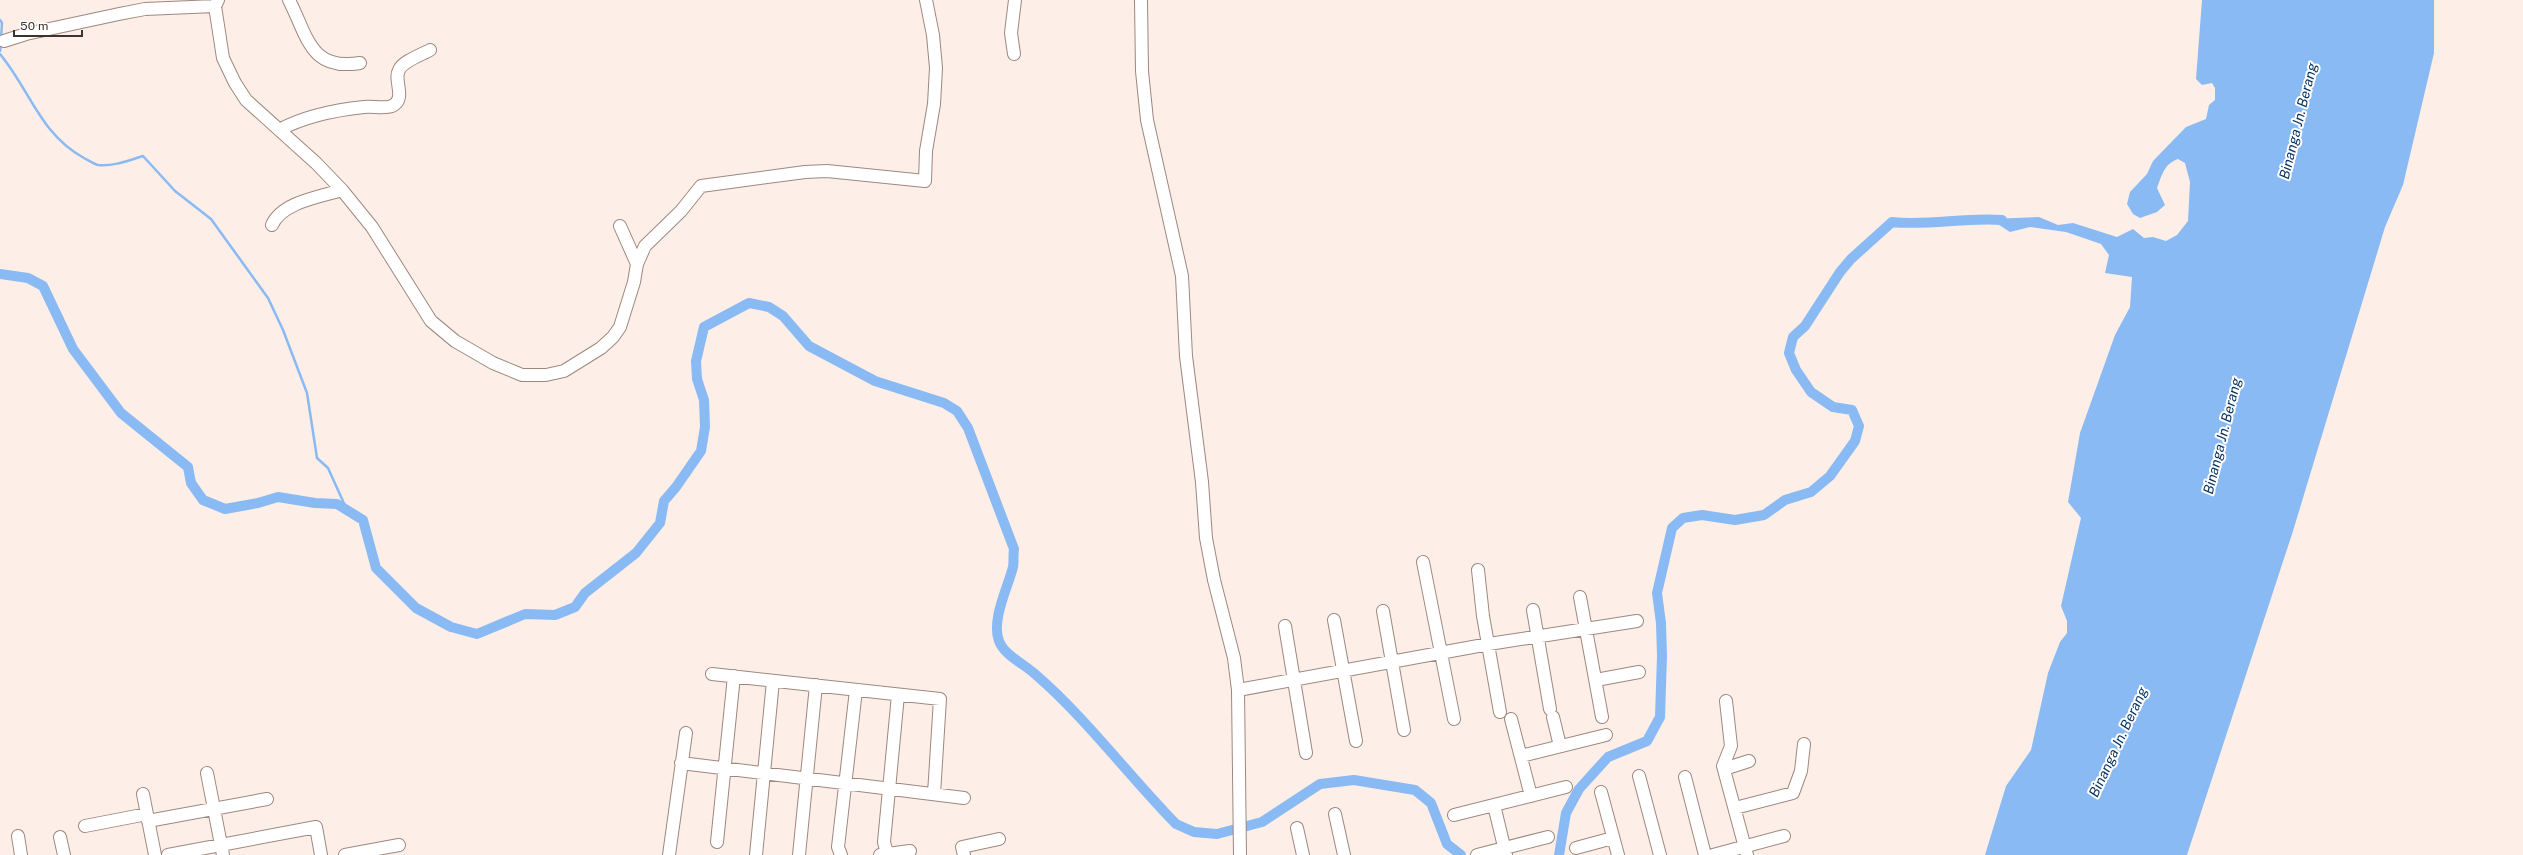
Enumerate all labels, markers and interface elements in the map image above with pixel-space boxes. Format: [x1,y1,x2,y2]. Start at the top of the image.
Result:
scale bar [14,12,82,38]
text: 50 m [20,19,48,33]
water label: Binanga Jn. Berang [2276,60,2320,181]
water label: Binanga Jn. Berang [2200,375,2244,496]
water label: Binanga Jn. Berang [2086,684,2151,799]

